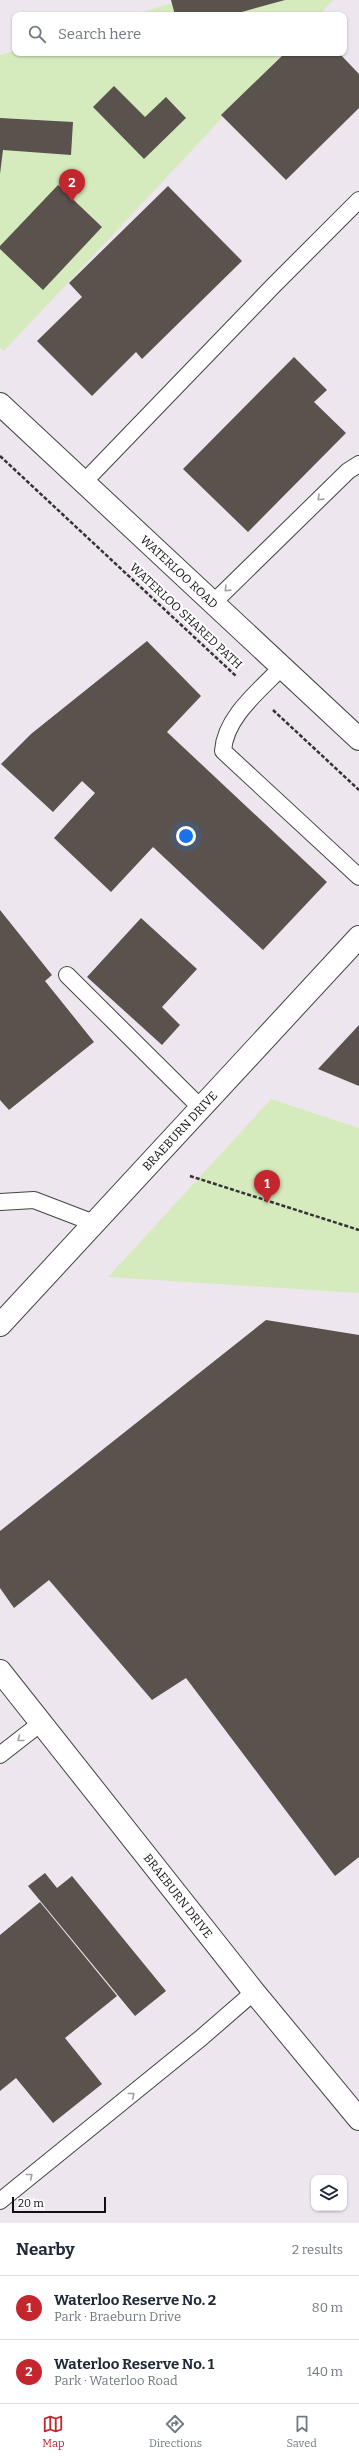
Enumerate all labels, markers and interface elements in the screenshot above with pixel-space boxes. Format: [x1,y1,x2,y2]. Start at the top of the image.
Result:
search box [12,12,347,56]
icon: search [26,23,48,45]
text: Search here [58,25,141,43]
pin: 2 [59,169,85,202]
one-way arrow [317,493,325,501]
street label: WATERLOO ROAD [138,533,220,611]
street label: WATERLOO SHARED PATH [127,560,245,672]
one-way arrow [224,584,232,592]
your location [176,826,196,846]
street label: BRAEBURN DRIVE [140,1089,220,1173]
pin: 1 [254,1170,280,1203]
one-way arrow [18,1734,25,1741]
street label: BRAEBURN DRIVE [141,1851,215,1941]
one-way arrow [127,2092,134,2099]
one-way arrow [26,2174,33,2181]
map controls [311,2175,347,2211]
button: layers [311,2175,347,2211]
scale bar [12,2195,106,2214]
text: 20 m [18,2197,44,2210]
text: Nearby [16,2239,75,2260]
text: 2 results [292,2242,343,2257]
text: Waterloo Reserve No. 2 [54,2291,216,2309]
text: 1 [26,2300,32,2315]
text: 80 m [312,2300,343,2315]
text: Park · Braeburn Drive [54,2309,181,2324]
text: Waterloo Reserve No. 1 [54,2355,214,2373]
text: 2 [25,2364,33,2379]
text: 140 m [307,2364,343,2379]
text: Park · Waterloo Road [54,2373,178,2388]
tab: Map [42,2413,64,2450]
tab: Directions [149,2413,202,2450]
tab: Saved [286,2413,317,2450]

